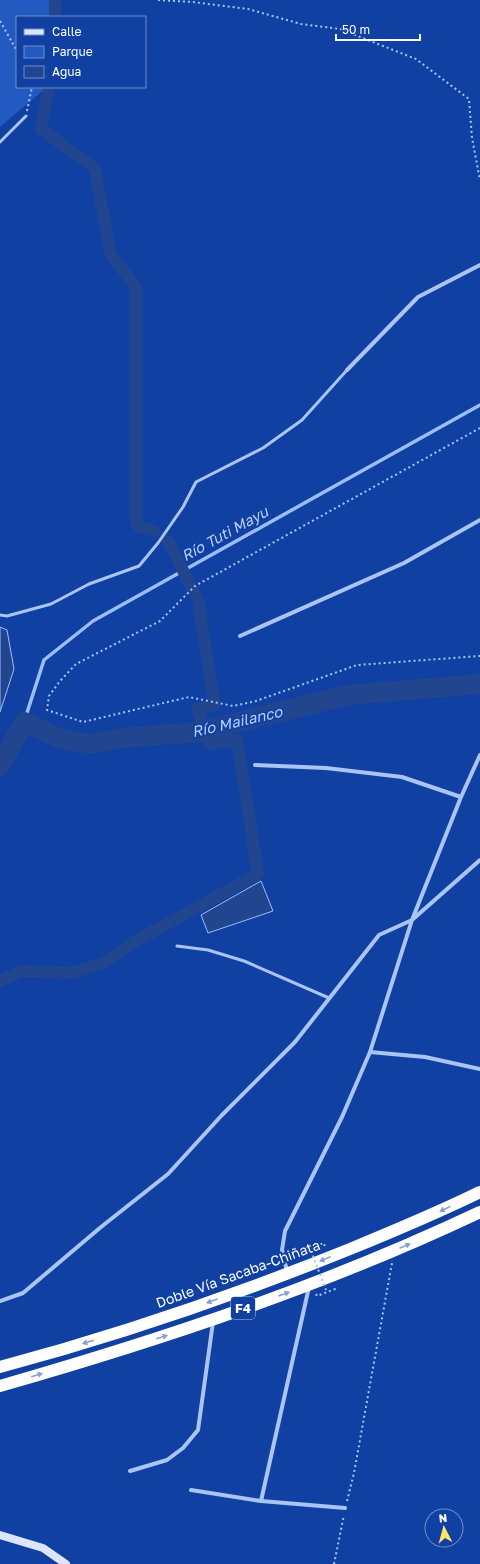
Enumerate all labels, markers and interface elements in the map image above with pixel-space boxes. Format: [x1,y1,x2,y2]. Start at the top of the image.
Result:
legend [16,16,146,88]
scale bar [336,16,420,42]
text: 50 m [342,22,370,37]
text: Calle [52,24,82,39]
text: Parque [52,44,93,59]
text: Agua [52,64,81,79]
water label: Río Tuti Mayu [178,501,272,565]
water label: Río Mailanco [190,702,285,740]
one-way arrow [439,1206,451,1212]
street label: Doble Vía Sacaba-Chiñata [153,1236,322,1311]
one-way arrow [400,1243,411,1249]
one-way arrow [318,1256,330,1262]
one-way arrow [279,1290,291,1296]
road number: F4 [231,1297,255,1319]
one-way arrow [205,1299,217,1305]
one-way arrow [156,1333,168,1339]
one-way arrow [82,1339,94,1345]
one-way arrow [32,1372,44,1378]
north arrow [424,1508,464,1548]
text: N [438,1511,448,1524]

